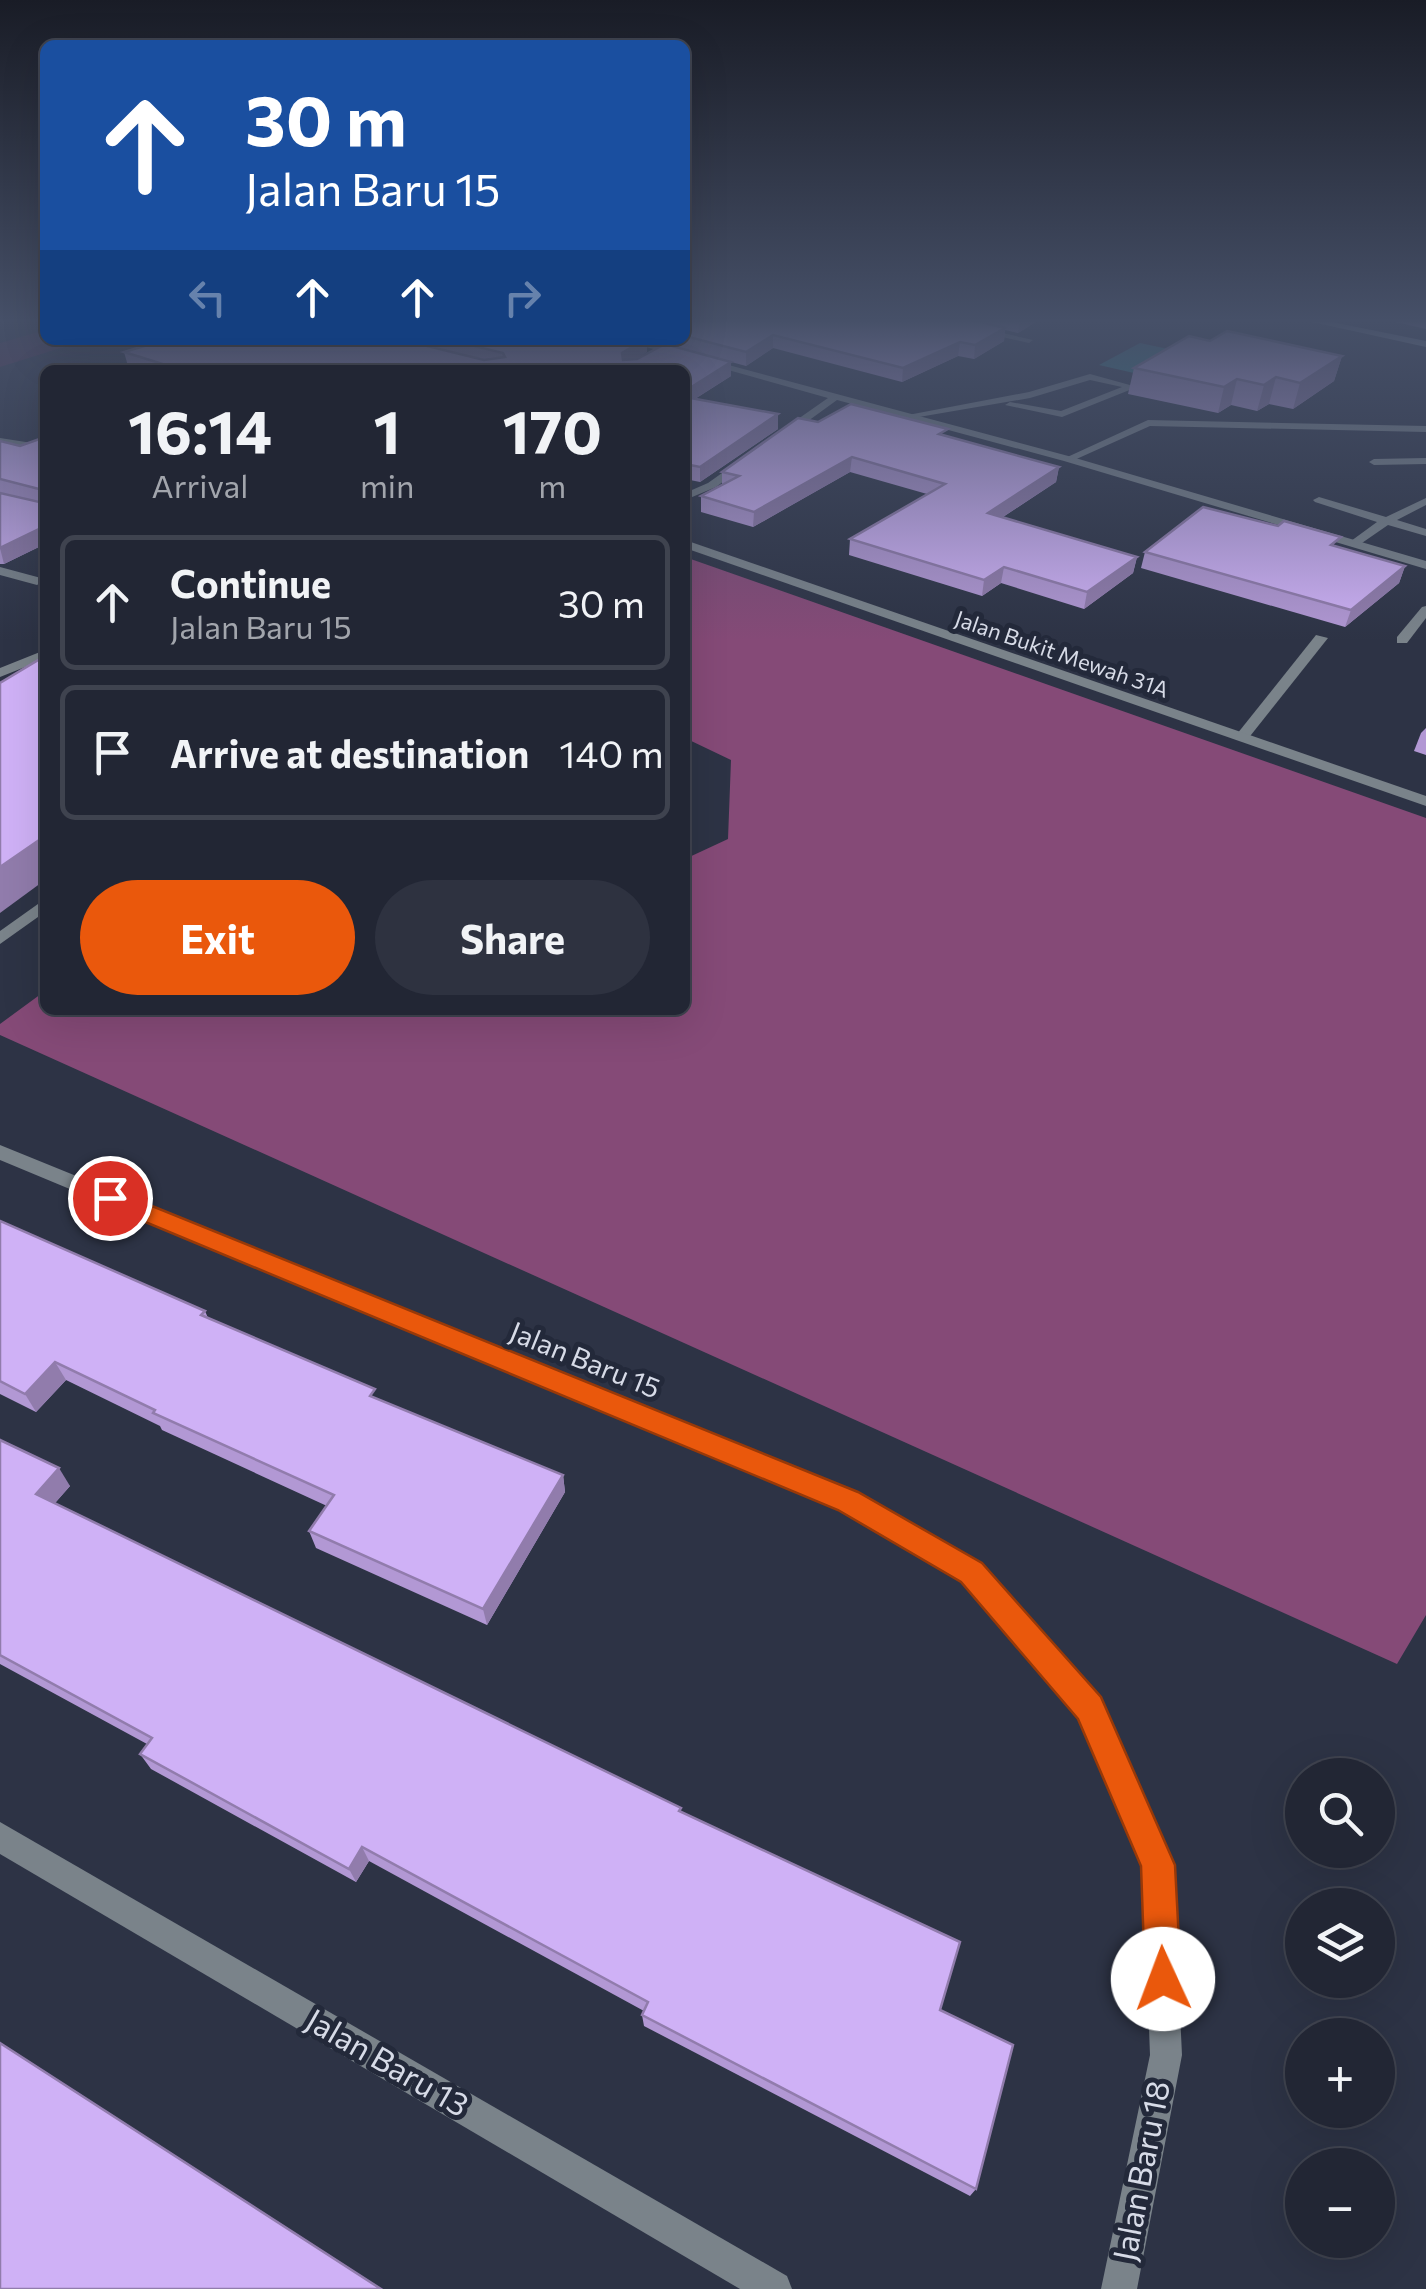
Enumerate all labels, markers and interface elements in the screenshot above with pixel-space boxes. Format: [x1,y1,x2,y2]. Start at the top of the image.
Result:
text: 30 m [245,75,407,160]
icon: ahead [80,80,210,210]
text: Jalan Baru 15 [245,160,500,215]
icon: left [180,270,235,325]
icon: ahead [285,270,340,325]
icon: ahead [390,270,445,325]
icon: right [495,270,550,325]
text: 16:14 [128,393,272,466]
text: 1 [374,393,401,466]
text: 170 [502,393,602,466]
text: Arrival [152,465,248,505]
text: min [360,465,414,505]
text: m [538,465,566,505]
text: Continue [170,559,331,606]
icon: ahead [85,575,140,630]
text: 30 m [558,579,645,626]
street label: Jalan Bukit Mewah 31A [952,604,1173,703]
text: Jalan Baru 15 [170,606,352,646]
icon: arrive [85,725,140,780]
text: Arrive at destination [170,729,529,776]
text: 140 m [559,729,664,776]
button: Exit [80,880,355,995]
button: Share [375,880,650,995]
pin [68,1156,153,1241]
icon: arrive [83,1171,138,1226]
street label: Jalan Baru 15 [505,1314,665,1405]
map controls [1285,1758,1395,2258]
button: search [1285,1758,1395,1868]
button: layers [1285,1888,1395,1998]
position arrow [1111,1927,1215,2031]
street label: Jalan Baru 13 [299,1999,477,2124]
button: + [1285,2018,1395,2128]
street label: Jalan Baru 18 [1103,2077,1177,2264]
button: − [1285,2148,1395,2258]

